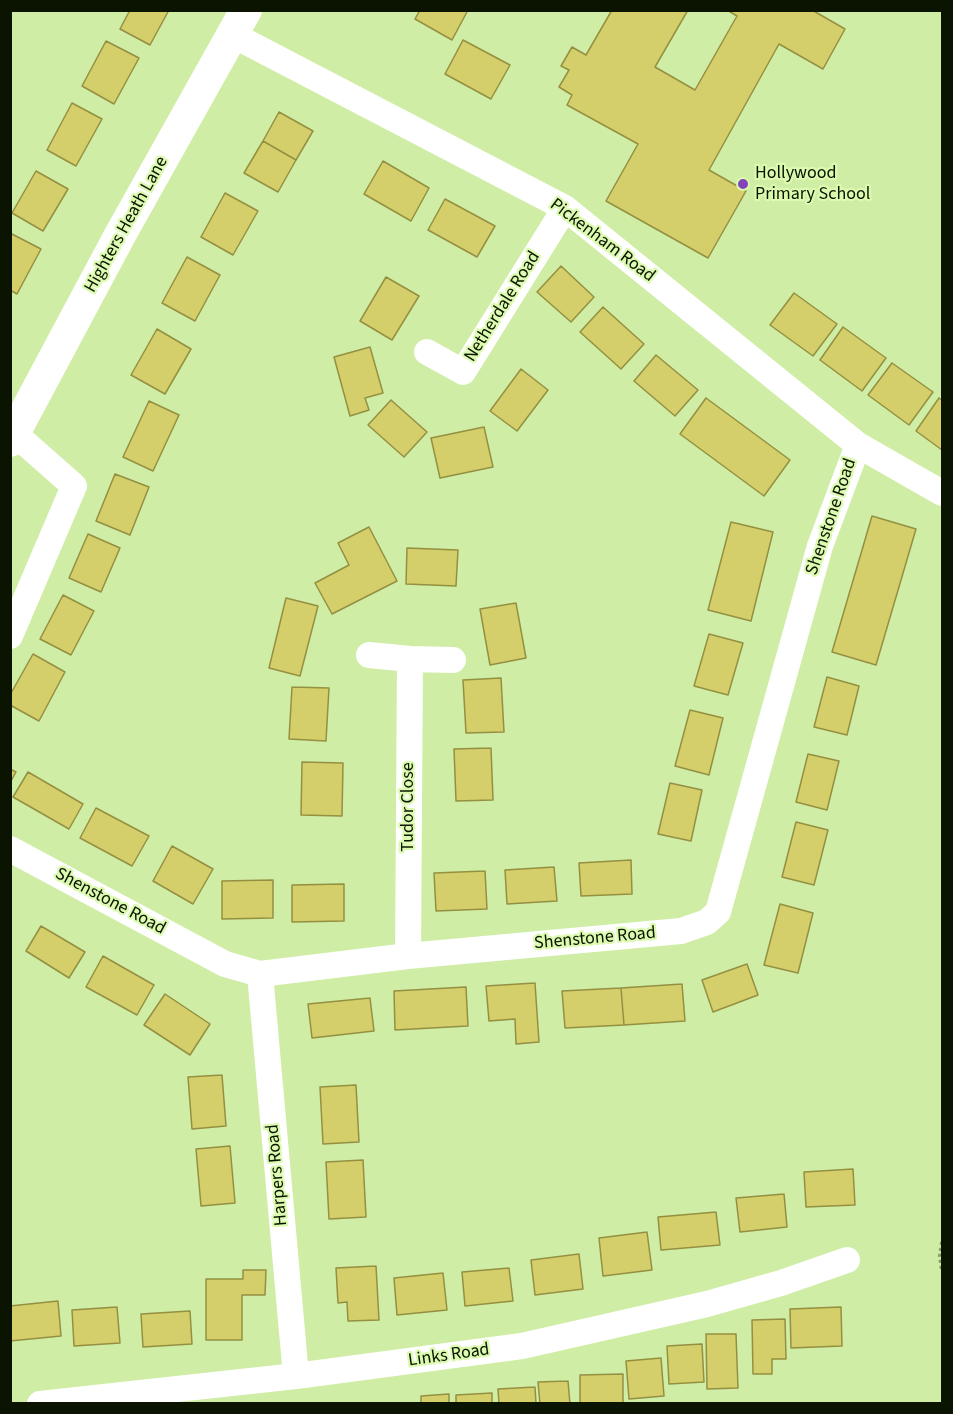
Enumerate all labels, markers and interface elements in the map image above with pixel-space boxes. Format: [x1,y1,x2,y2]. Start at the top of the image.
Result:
street label: Highters Heath Lane [81,153,173,297]
place label: Hollywood Primary School [755,163,870,206]
marker: Hollywood Primary School [736,177,750,191]
street label: Pickenham Road [545,194,659,288]
street label: Netherdale Road [460,248,546,366]
street label: Shenstone Road [802,456,862,578]
street label: Tudor Close [398,762,420,852]
street label: Shenstone Road [51,864,169,940]
street label: Shenstone Road [533,923,657,955]
street label: Harpers Road [263,1123,293,1227]
street label: Links Road [407,1340,491,1372]

